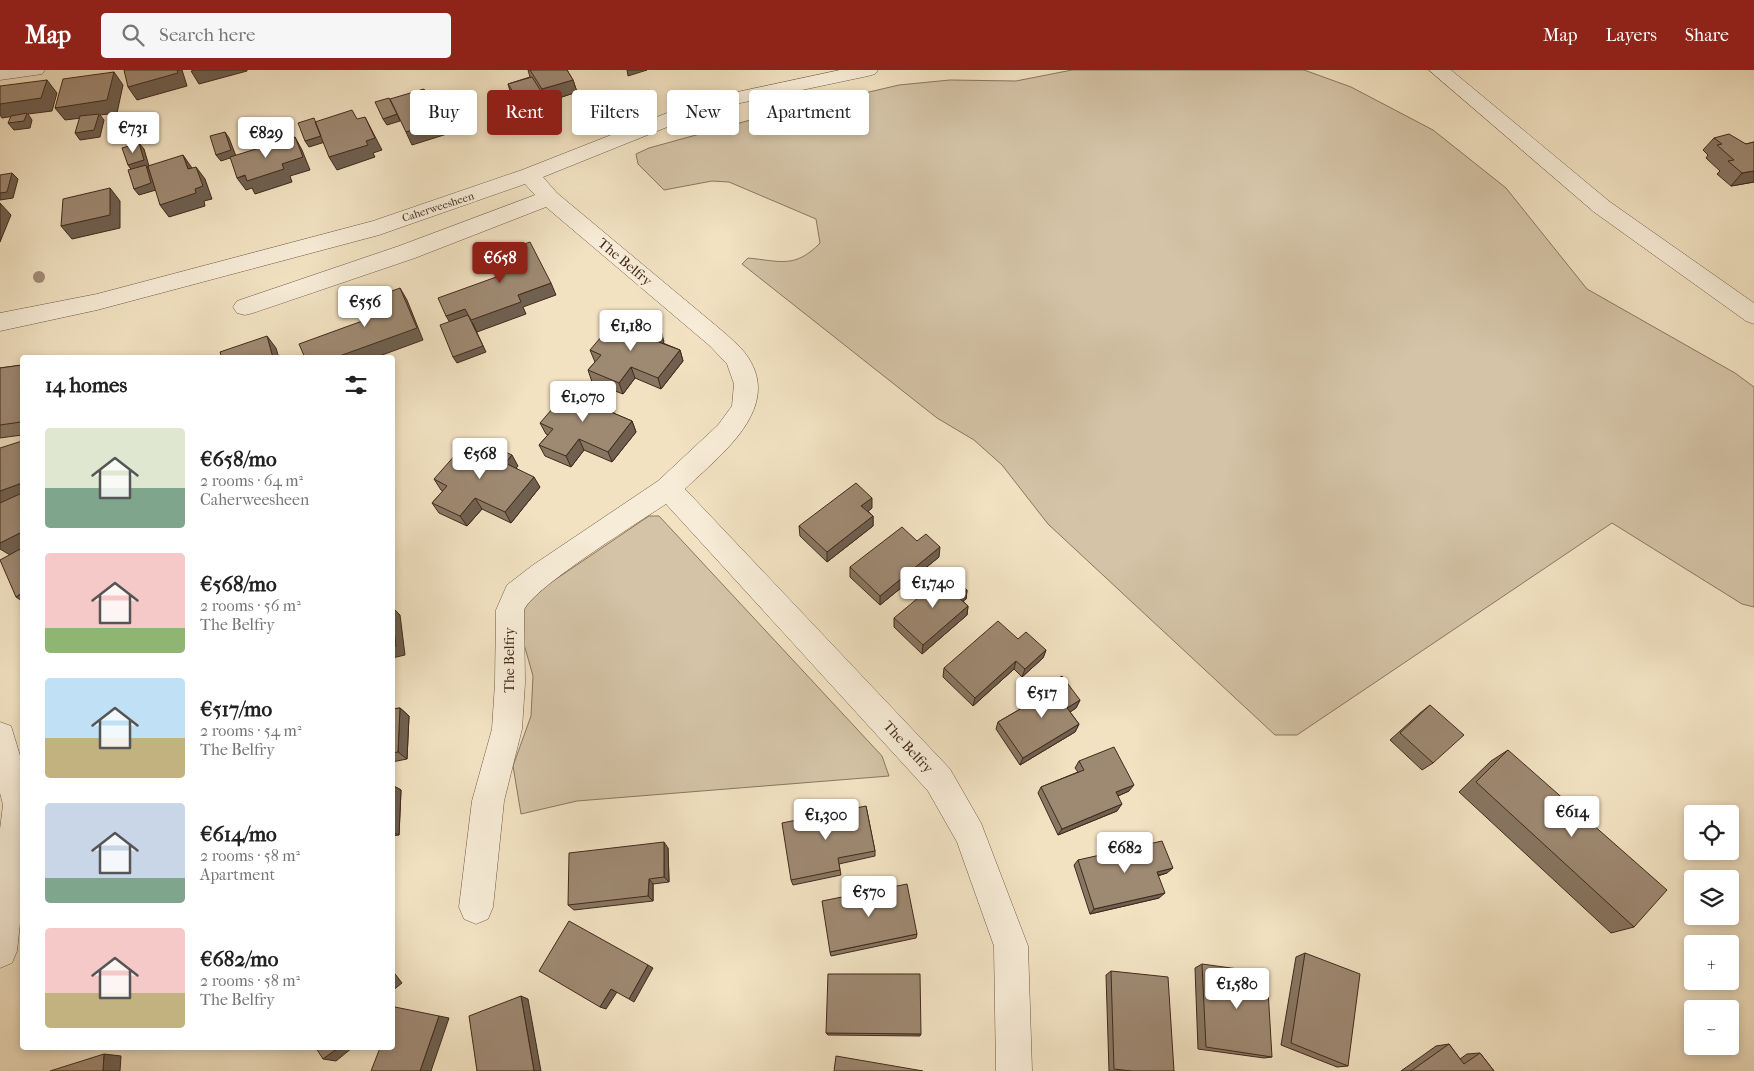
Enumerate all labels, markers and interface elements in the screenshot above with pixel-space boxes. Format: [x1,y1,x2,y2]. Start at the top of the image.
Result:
search box [101,13,451,58]
text: Map [25,21,71,49]
icon: search [119,21,147,49]
text: Search here [159,24,255,46]
text: Map [1543,25,1577,46]
text: Layers [1605,25,1657,46]
text: Share [1685,25,1729,46]
chip: Buy [410,90,477,135]
chip: Rent [487,90,562,135]
chip: Filters [572,90,657,135]
chip: New [667,90,739,135]
chip: Apartment [749,90,869,135]
pin: €731 [103,112,163,154]
pin: €829 [236,116,296,159]
text: €731 [118,118,148,137]
text: €829 [249,123,283,142]
street label: Caherweesheen [400,189,476,225]
street label: The Belfry [595,234,656,290]
pin: €658 [470,242,530,284]
text: €658 [483,248,517,267]
pin: €556 [335,286,395,328]
text: €556 [349,292,381,311]
pin: €1,180 [590,310,672,352]
text: €1,180 [610,316,652,335]
icon: filters [342,371,370,399]
text: 14 homes [45,373,127,397]
pin: €1,070 [542,380,624,423]
text: €1,070 [561,387,605,406]
pin: €568 [450,438,510,480]
text: €568 [463,444,497,463]
text: €658/mo [200,447,277,471]
icon: home [85,448,145,508]
text: 2 rooms · 64 m² [200,471,303,490]
text: Caherweesheen [200,490,309,509]
pin: €1,740 [892,566,974,609]
text: €568/mo [200,572,277,596]
icon: home [85,573,145,633]
text: €1,740 [911,573,955,592]
text: 2 rooms · 56 m² [200,596,301,615]
text: The Belfry [200,615,275,634]
street label: The Belfry [501,627,518,693]
pin: €517 [1012,676,1072,719]
text: €517 [1027,683,1057,702]
text: €517/mo [200,697,272,721]
icon: home [85,698,145,758]
street label: The Belfry [880,717,937,777]
text: 2 rooms · 54 m² [200,721,301,740]
text: The Belfry [200,740,275,759]
pin: €614 [1542,796,1602,838]
pin: €1,300 [785,798,867,841]
text: €614 [1555,802,1589,821]
text: €1,300 [805,805,847,824]
map controls [1684,805,1739,1055]
button: locate [1684,805,1739,860]
text: €614/mo [200,822,277,846]
icon: home [85,823,145,883]
pin: €682 [1095,832,1155,874]
text: €682 [1108,838,1142,857]
text: 2 rooms · 58 m² [200,846,300,865]
text: Apartment [200,865,275,884]
button: layers [1684,870,1739,925]
pin: €570 [839,876,899,918]
text: €570 [853,882,885,901]
button: + [1684,935,1739,990]
text: €682/mo [200,947,278,971]
icon: home [85,948,145,1008]
pin: €1,580 [1196,968,1278,1010]
text: 2 rooms · 58 m² [200,971,300,990]
text: €1,580 [1216,974,1258,993]
text: The Belfry [200,990,275,1009]
button: − [1684,1000,1739,1055]

